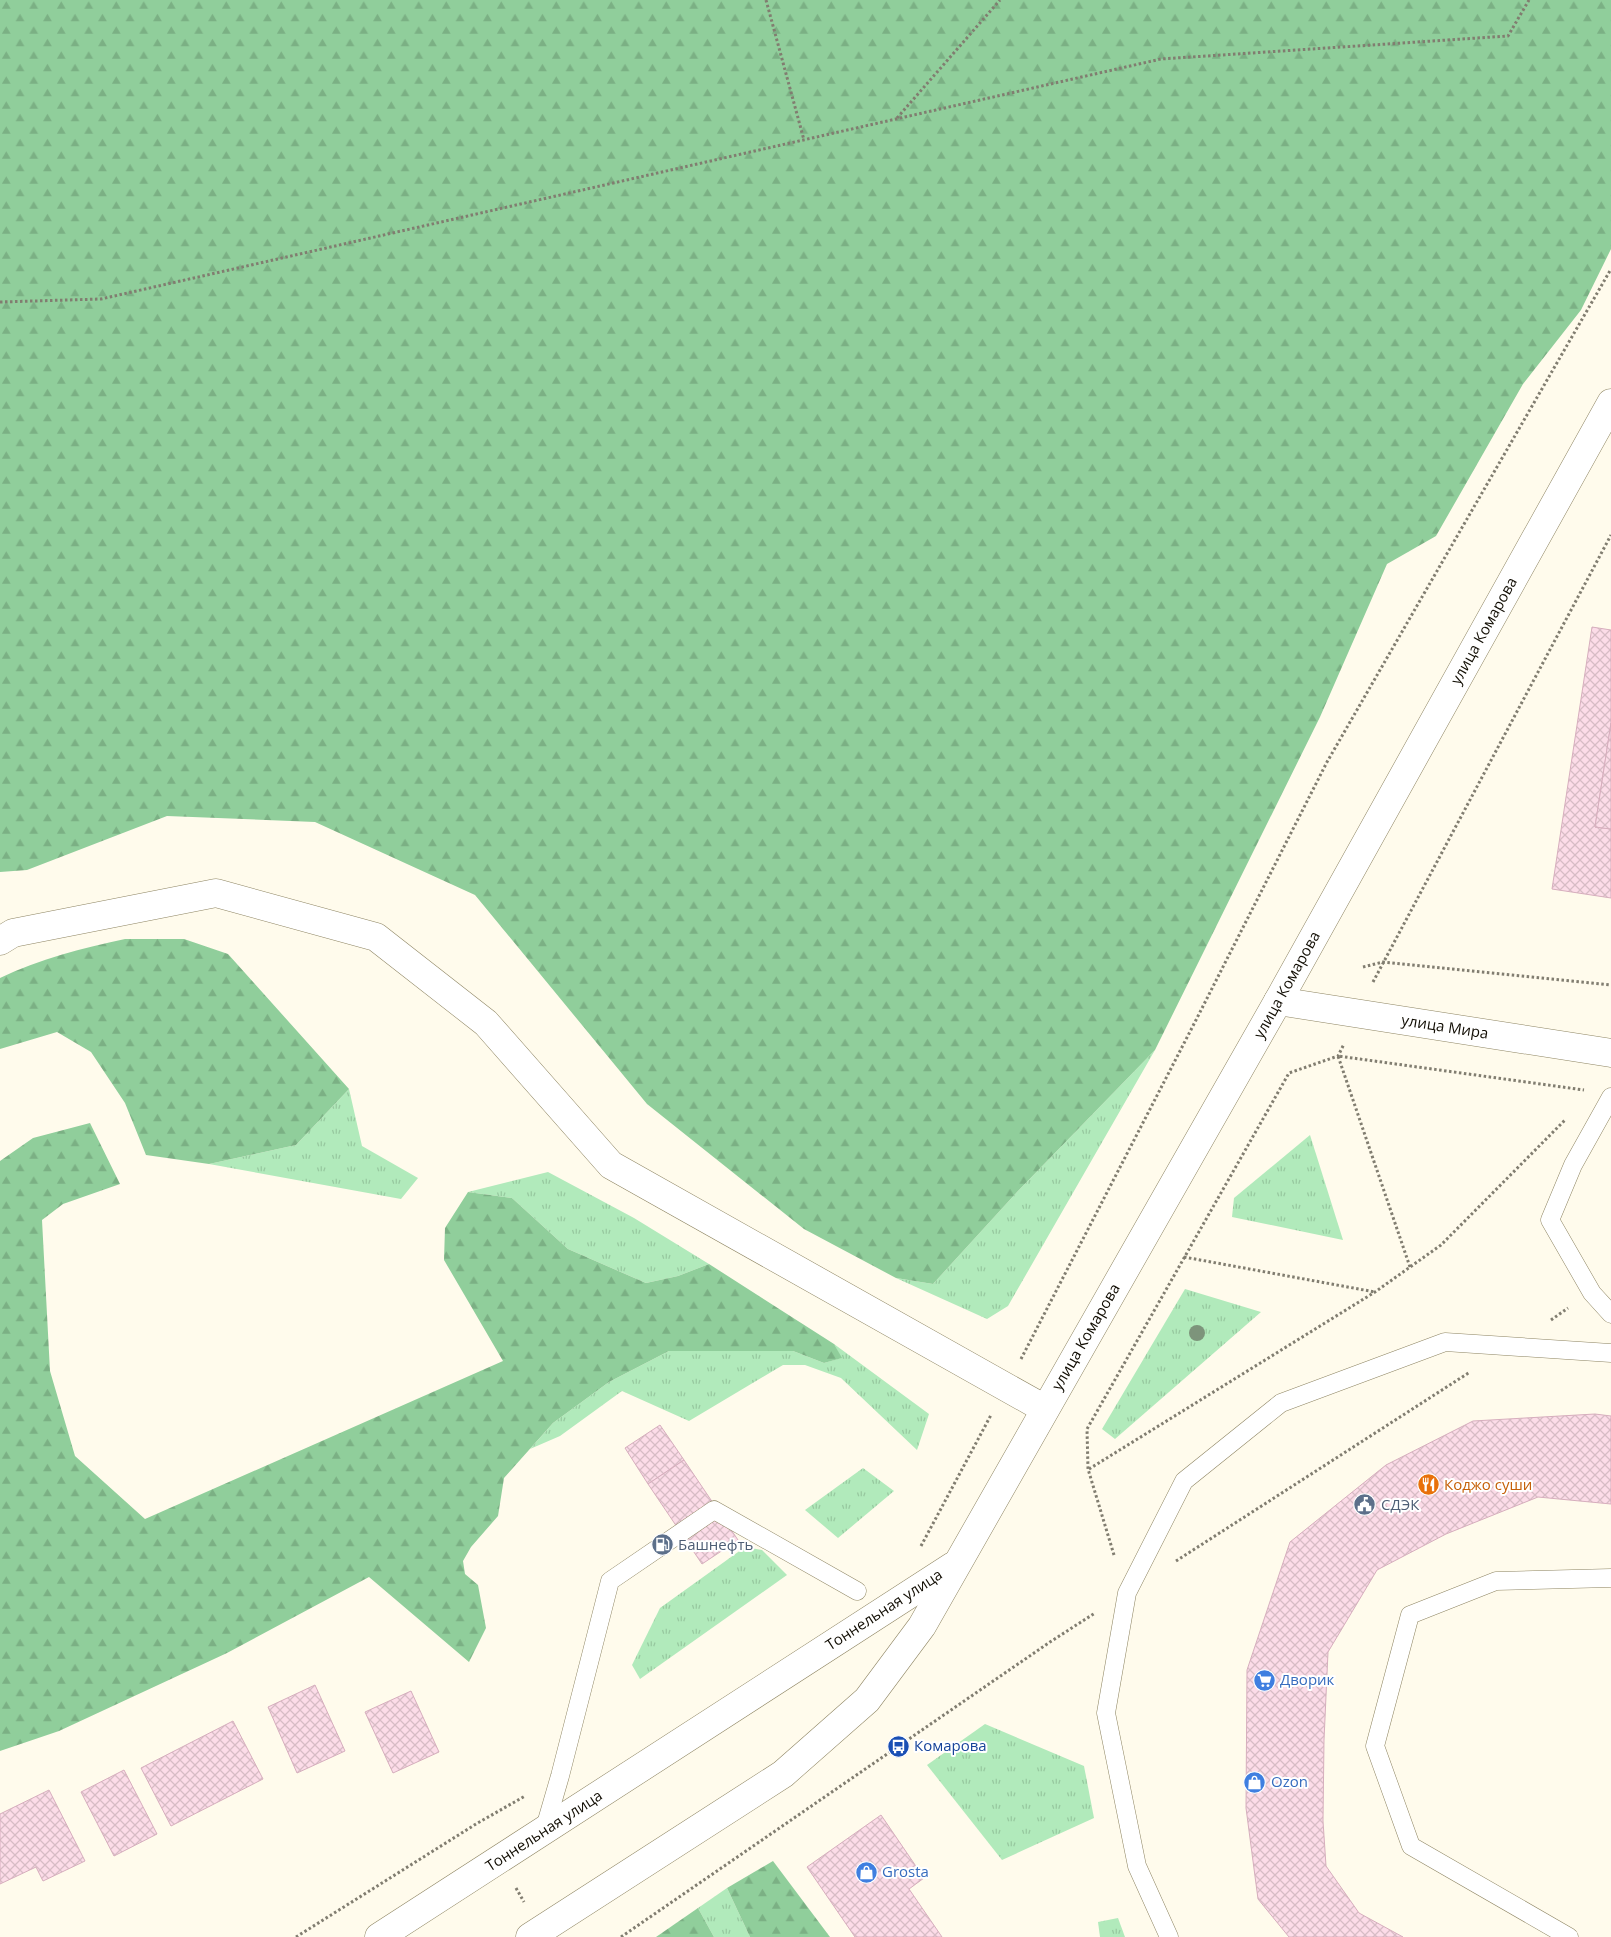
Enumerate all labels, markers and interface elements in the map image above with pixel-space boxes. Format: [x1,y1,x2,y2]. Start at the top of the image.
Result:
street label: улица Комарова [1445,573,1521,688]
street label: улица Комарова [1248,927,1324,1042]
street label: улица Мира [1400,1009,1490,1043]
street label: улица Комарова [1046,1280,1124,1393]
restaurant icon: Коджо суши [1416,1473,1440,1497]
place label: Коджо суши [1444,1474,1532,1494]
public building icon: СДЭК [1353,1493,1377,1517]
place label: СДЭК [1381,1494,1420,1514]
fuel station icon: Башнефть [650,1533,674,1557]
place label: Башнефть [678,1534,754,1554]
street label: Тоннельная улица [821,1564,946,1654]
supermarket icon: Дворик [1252,1668,1276,1692]
place label: Дворик [1280,1669,1335,1689]
bus stop icon: Комарова [886,1734,910,1758]
place label: Комарова [914,1735,987,1755]
shop icon: Ozon [1243,1770,1267,1794]
place label: Ozon [1271,1771,1308,1791]
street label: Тоннельная улица [481,1785,606,1875]
shop icon: Grosta [854,1860,878,1884]
place label: Grosta [882,1861,929,1881]

